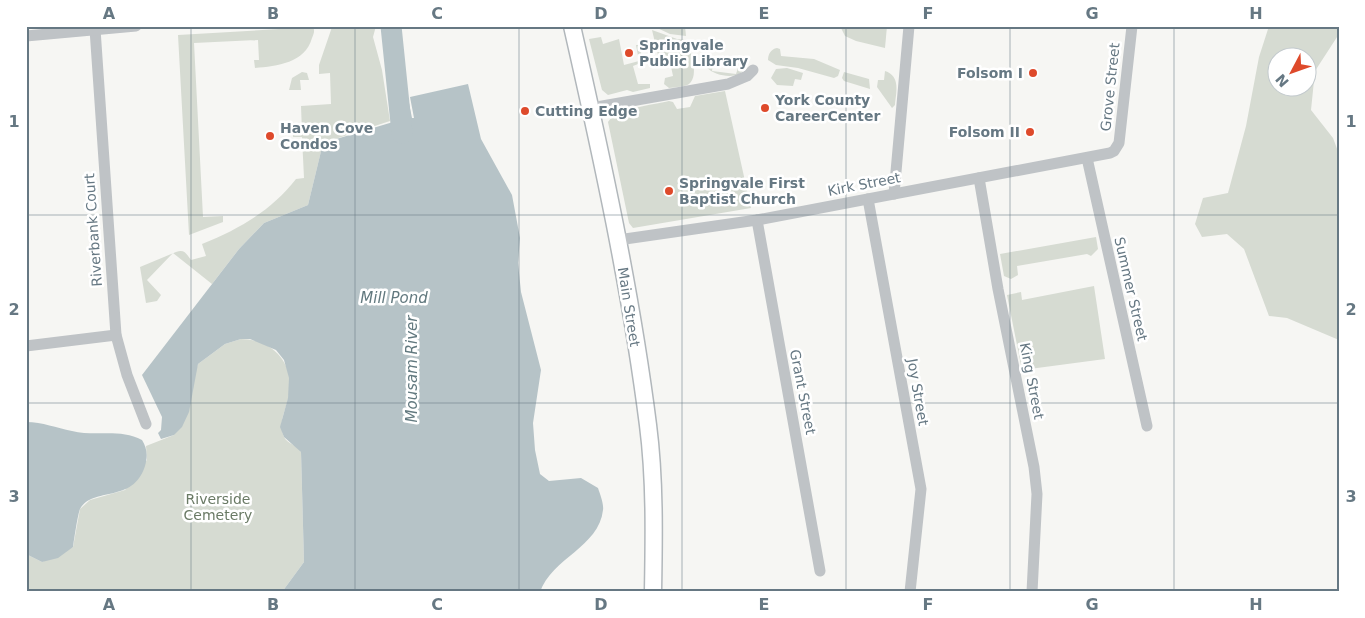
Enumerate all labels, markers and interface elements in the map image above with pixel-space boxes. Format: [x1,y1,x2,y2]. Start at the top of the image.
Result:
text: A [103,4,116,23]
text: B [267,4,279,23]
text: C [431,4,443,23]
text: D [594,4,608,23]
text: E [759,4,769,23]
text: F [923,4,933,23]
text: G [1085,4,1099,23]
text: H [1249,4,1263,23]
place label: Springvale Public Library [639,37,748,69]
street label: Grove Street [1097,42,1123,132]
marker: Springvale Public Library [623,47,635,59]
north arrow [1268,48,1318,98]
place label: Folsom I [957,65,1023,81]
marker: Folsom I [1027,67,1039,79]
text: N [1272,71,1292,90]
place label: York County CareerCenter [774,92,880,124]
marker: York County CareerCenter [759,102,771,114]
place label: Cutting Edge [535,103,637,119]
marker: Cutting Edge [519,105,531,117]
text: 1 [8,112,20,131]
text: 1 [1345,112,1357,131]
place label: Haven Cove Condos [280,120,373,152]
place label: Folsom II [949,124,1020,140]
marker: Folsom II [1024,126,1036,138]
marker: Haven Cove Condos [264,130,276,142]
street label: Kirk Street [826,169,902,199]
street label: Riverbank Court [81,172,105,287]
place label: Springvale First Baptist Church [679,175,805,207]
marker: Springvale First Baptist Church [663,185,675,197]
street label: Summer Street [1111,235,1151,343]
street label: Main Street [615,266,643,348]
water label: Mill Pond [360,289,428,307]
text: 2 [8,300,20,319]
text: 2 [1345,300,1357,319]
water label: Mousam River [403,315,421,422]
street label: King Street [1017,341,1047,421]
street label: Grant Street [787,348,819,436]
street label: Joy Street [904,356,932,427]
text: 3 [8,487,20,506]
text: 3 [1345,487,1357,506]
park label: Riverside Cemetery [184,491,252,523]
text: A [103,595,116,614]
text: B [267,595,279,614]
text: C [431,595,443,614]
text: D [594,595,608,614]
text: E [759,595,769,614]
text: F [923,595,933,614]
text: G [1085,595,1099,614]
text: H [1249,595,1263,614]

